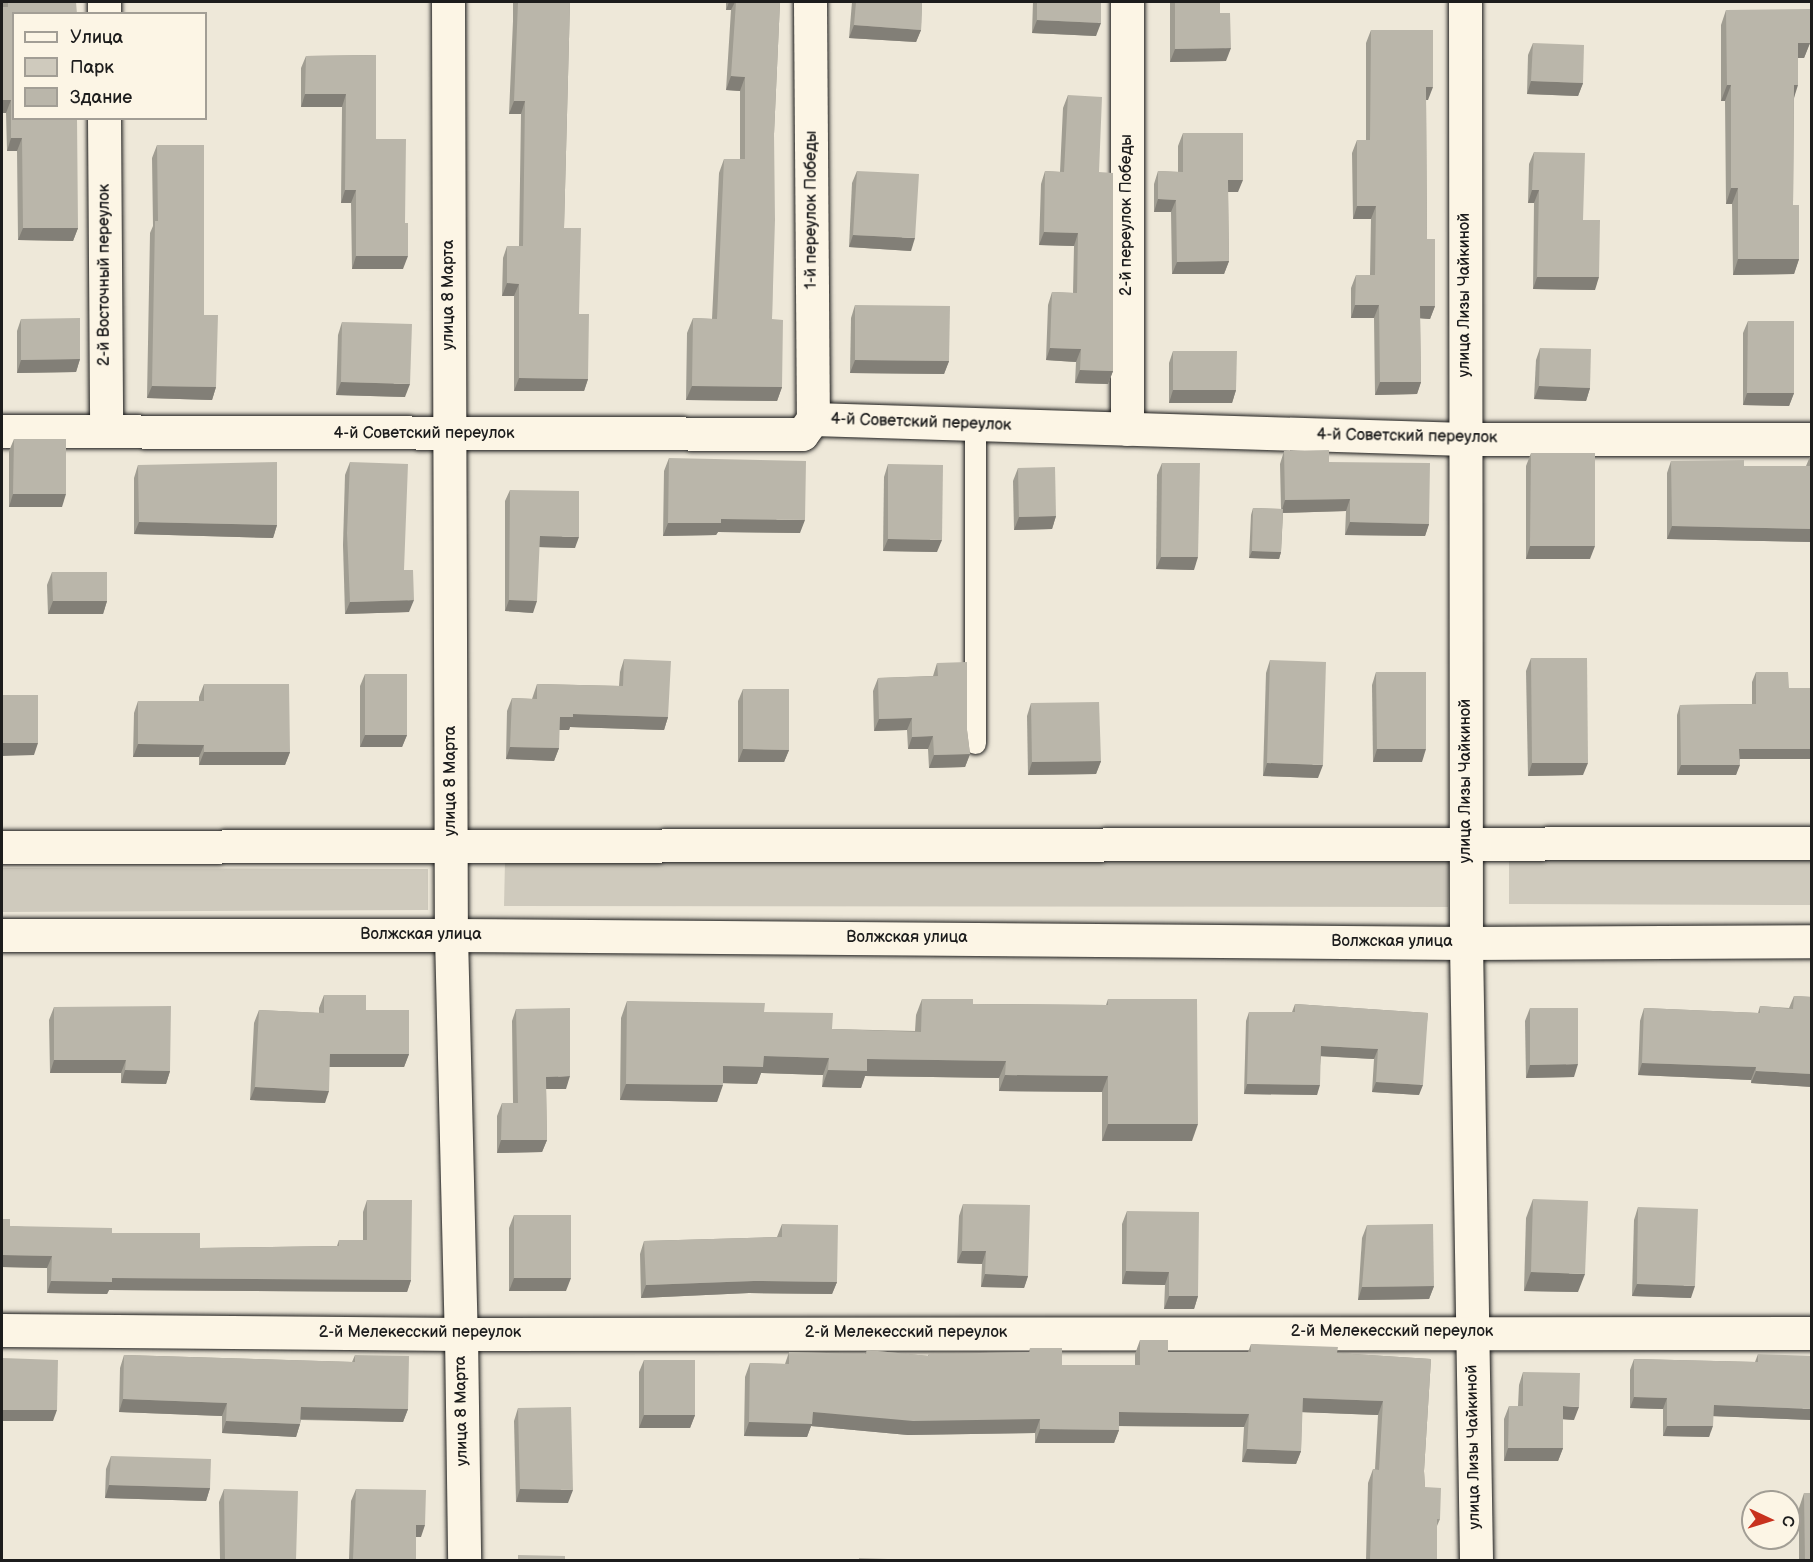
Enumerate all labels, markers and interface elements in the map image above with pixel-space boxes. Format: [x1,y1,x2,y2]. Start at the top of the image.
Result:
legend [12,12,207,120]
text: Улица [70,27,123,48]
text: Парк [70,57,114,78]
text: Здание [70,87,132,108]
street label: 1-й переулок Победы [802,131,822,289]
street label: 2-й переулок Победы [1117,134,1137,296]
street label: 2-й Восточный переулок [95,184,115,366]
street label: улица Лизы Чайкиной [1455,213,1475,377]
street label: улица 8 Марта [439,240,459,350]
street label: 4-й Советский переулок [830,410,1012,436]
street label: 4-й Советский переулок [334,424,514,444]
street label: 4-й Советский переулок [1316,426,1498,448]
street label: улица Лизы Чайкиной [1456,699,1476,863]
street label: улица 8 Марта [441,726,461,836]
street label: Волжская улица [360,925,482,945]
street label: Волжская улица [846,928,968,948]
street label: Волжская улица [1331,932,1453,952]
street label: 2-й Мелекесский переулок [1291,1322,1493,1342]
street label: 2-й Мелекесский переулок [319,1323,521,1343]
street label: 2-й Мелекесский переулок [805,1323,1007,1343]
street label: улица 8 Марта [451,1356,473,1466]
street label: улица Лизы Чайкиной [1463,1365,1485,1529]
north arrow [1741,1490,1801,1550]
text: С [1778,1515,1797,1527]

